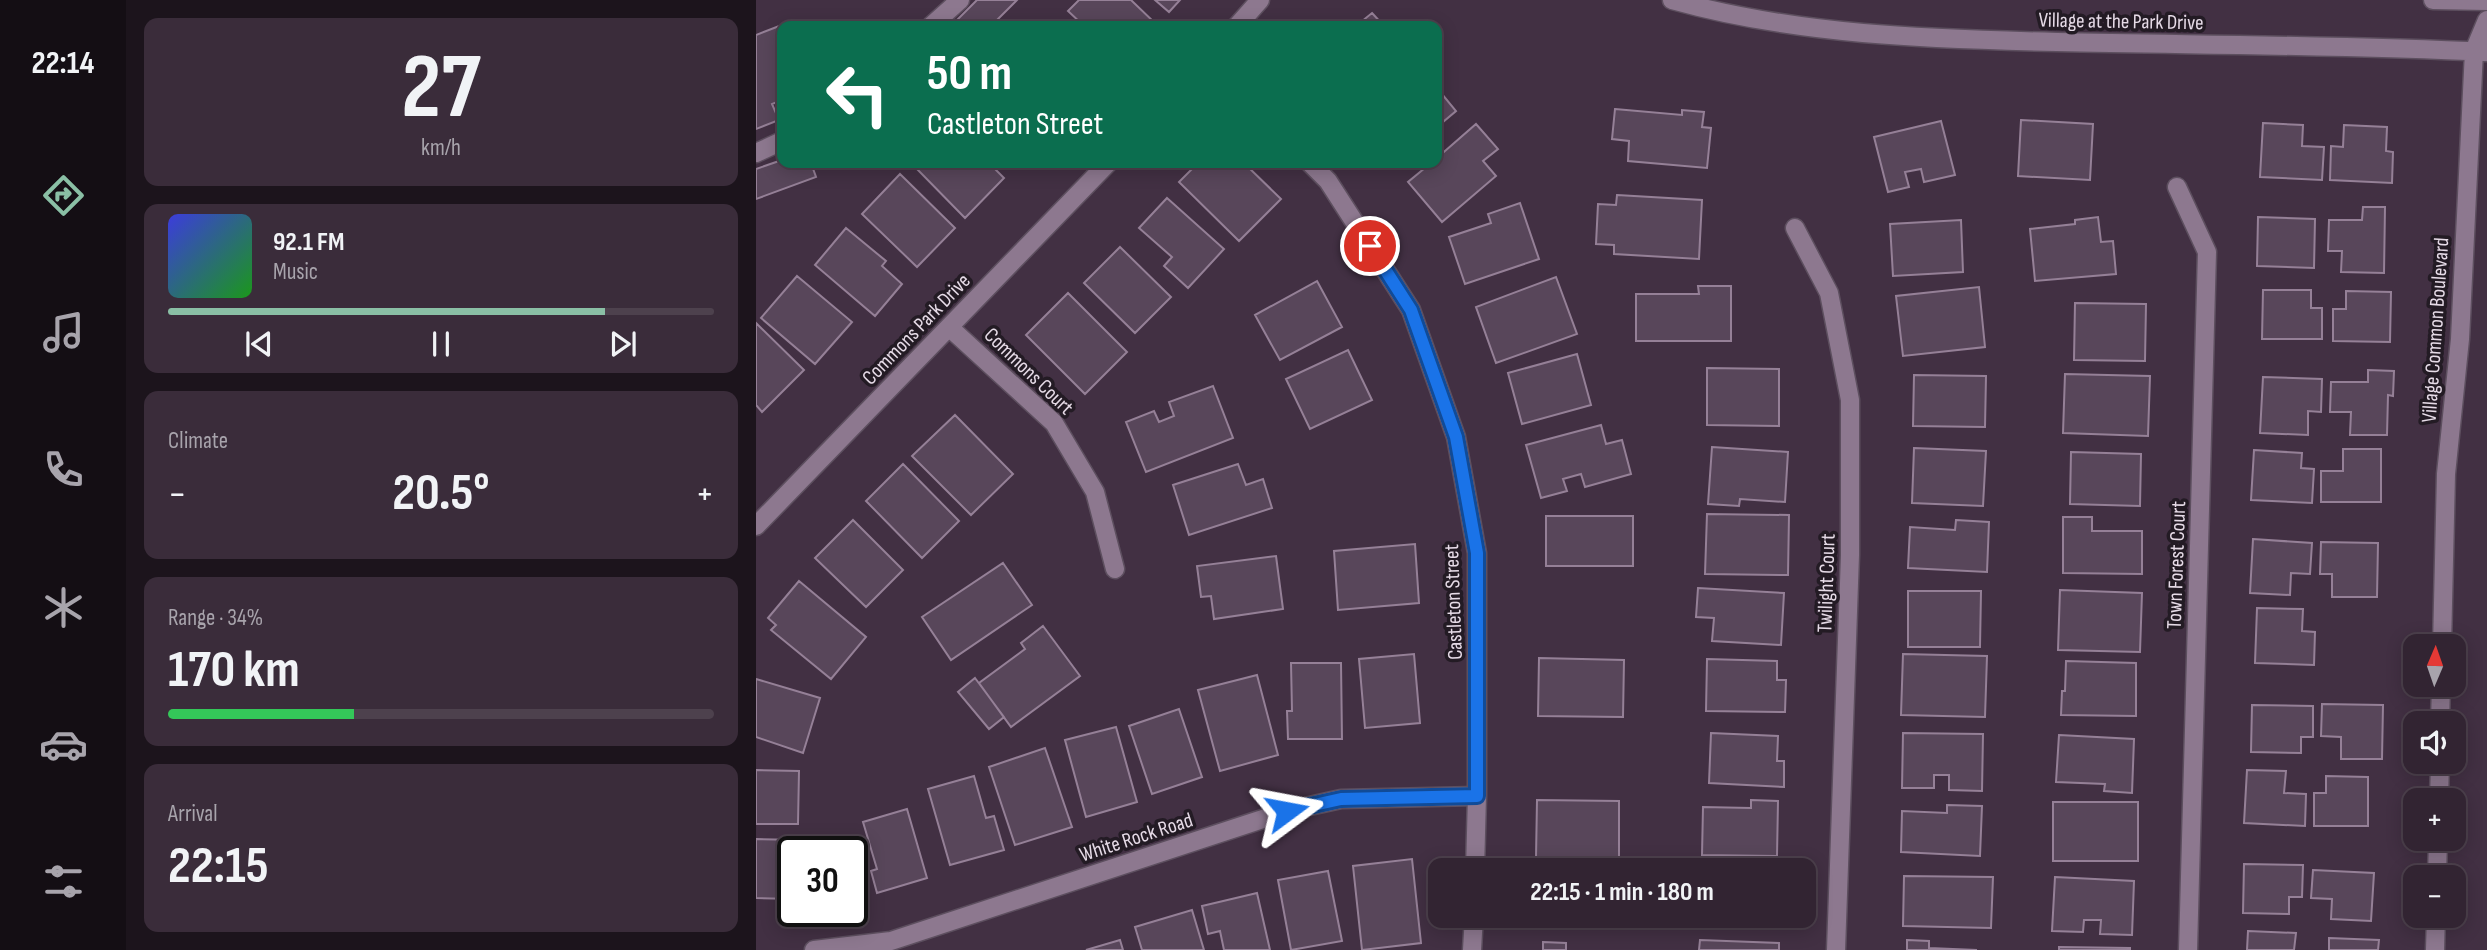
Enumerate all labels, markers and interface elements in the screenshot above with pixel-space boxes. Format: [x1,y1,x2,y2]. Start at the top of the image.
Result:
street label: Village at the Park Drive [2038,8,2204,35]
text: 27 [401,34,481,143]
text: 22:14 [32,44,94,83]
text: 50 m [927,45,1012,104]
icon: left [812,49,903,140]
text: Castleton Street [927,105,1103,144]
text: km/h [421,134,461,162]
icon: directions [39,171,88,220]
pin [1340,216,1400,276]
text: 92.1 FM [273,227,344,258]
icon: arrive [1351,227,1389,265]
street label: Village Common Boulevard [2417,237,2454,423]
text: Music [273,258,318,286]
street label: Commons Park Drive [857,269,976,390]
icon: music [39,308,88,357]
street label: Commons Court [979,323,1078,420]
icon: previous [240,325,278,363]
icon: pause [422,325,460,363]
icon: next [604,325,642,363]
text: Climate [168,427,228,455]
icon: phone [39,445,88,494]
text: 20.5° [392,462,490,525]
text: − [168,472,187,517]
text: + [695,472,714,517]
street label: Town Forest Court [2162,501,2191,629]
street label: Twilight Court [1812,533,1841,633]
street label: Castleton Street [1439,544,1468,660]
icon: climate [39,583,88,632]
text: Range · 34% [168,604,263,632]
north arrow [2403,634,2466,696]
map controls [2403,634,2466,928]
text: 170 km [168,639,300,702]
button: sound [2403,711,2466,774]
icon: car [39,720,88,769]
position arrow [1250,774,1324,848]
button: + [2403,788,2466,851]
text: Arrival [168,800,217,828]
street label: White Rock Road [1076,807,1196,868]
text: 22:15 [168,835,269,898]
speed limit sign: 30 [777,836,868,927]
icon: filters [39,857,88,906]
button: − [2403,865,2466,928]
text: 22:15 · 1 min · 180 m [1530,877,1714,908]

